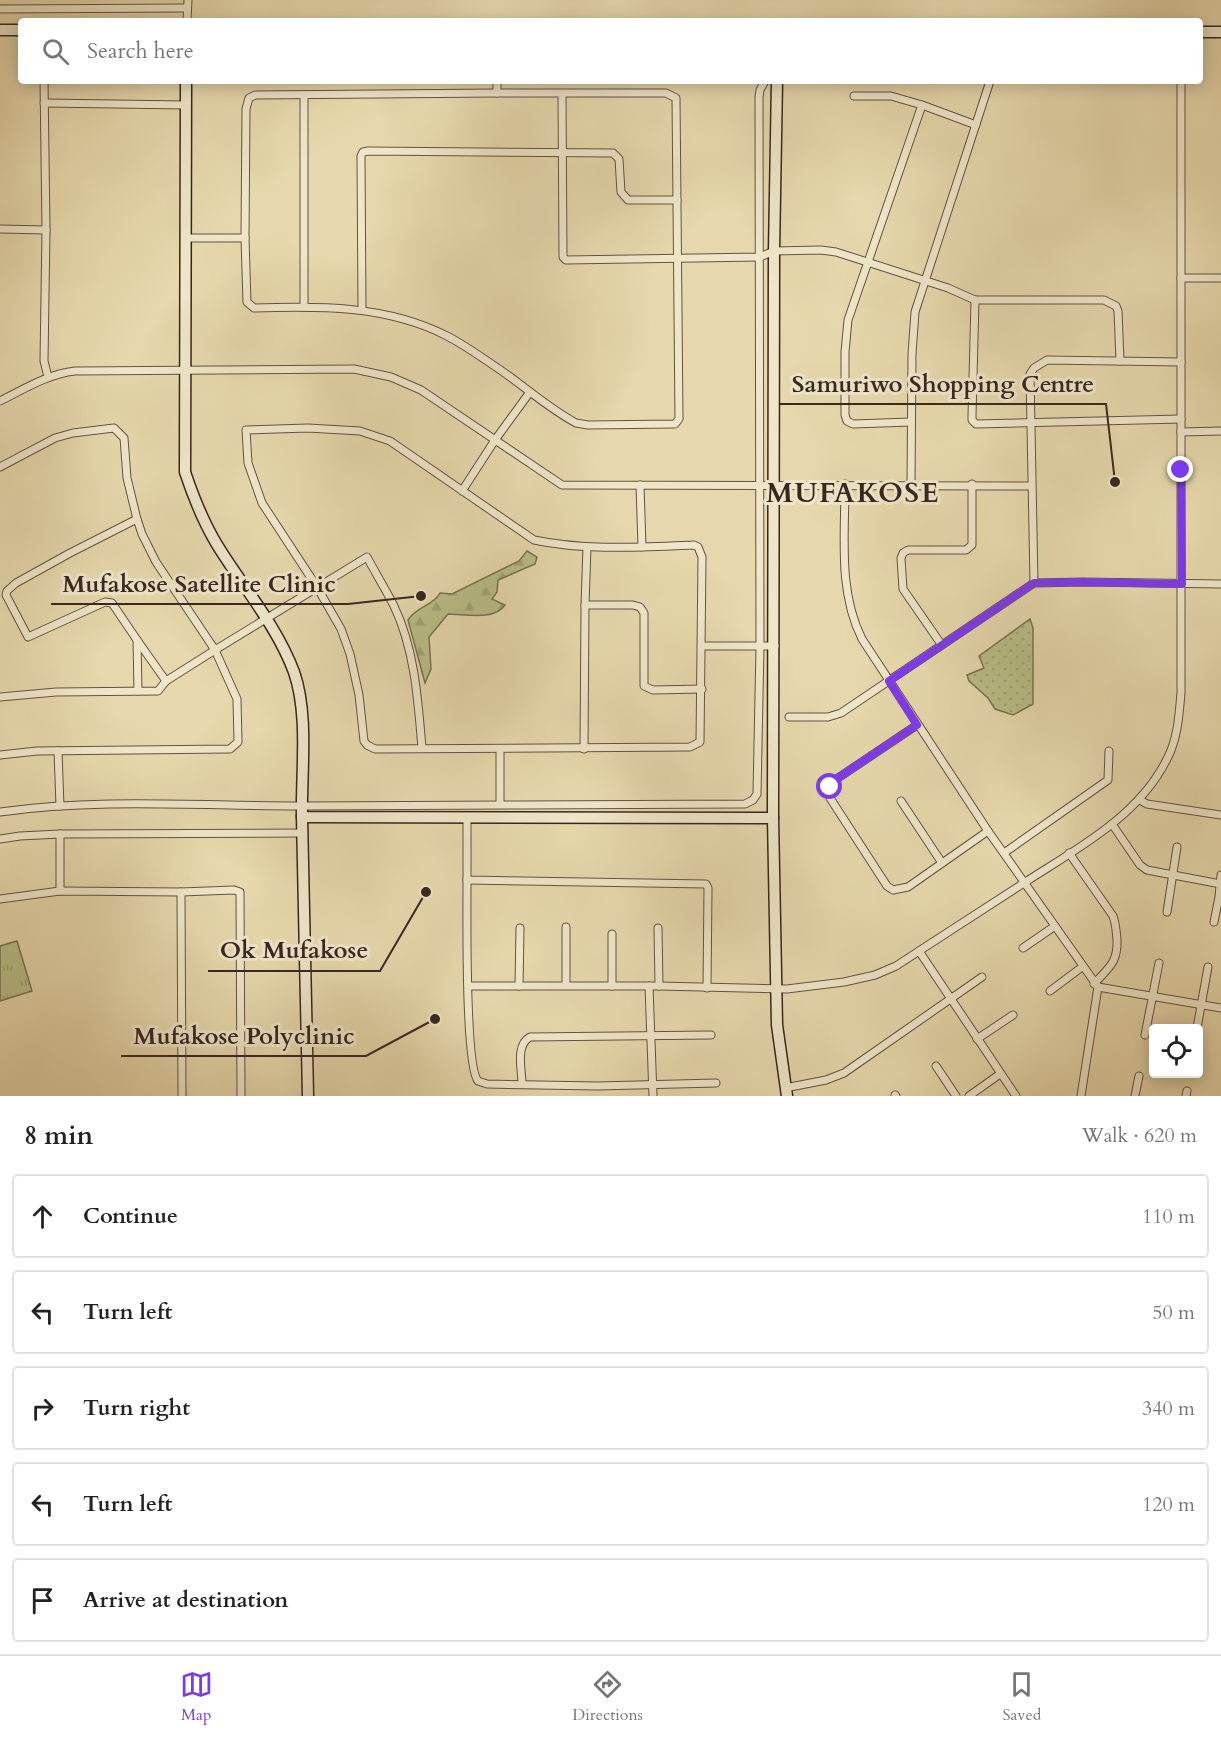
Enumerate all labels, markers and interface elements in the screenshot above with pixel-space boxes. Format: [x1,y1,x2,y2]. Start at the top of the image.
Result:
search box [18,18,1203,84]
icon: search [39,35,72,68]
text: Search here [87,36,194,66]
callout: Samuriwo Shopping Centre [780,362,1106,404]
text: Samuriwo Shopping Centre [792,368,1094,401]
route end [1167,456,1193,482]
district label: MUFAKOSE [766,474,940,512]
callout: Mufakose Satellite Clinic [51,562,348,604]
text: Mufakose Satellite Clinic [62,568,336,601]
route start [816,773,842,799]
callout: Ok Mufakose [208,929,380,971]
text: Ok Mufakose [220,934,368,967]
callout: Mufakose Polyclinic [121,1014,366,1056]
text: Mufakose Polyclinic [133,1020,355,1053]
map controls [1149,1024,1203,1078]
button: locate [1149,1024,1203,1078]
text: 8 min [24,1118,93,1153]
text: Walk · 620 m [1082,1122,1197,1149]
icon: ahead [26,1200,59,1233]
text: Continue [83,1201,178,1231]
text: 110 m [1142,1203,1195,1230]
icon: left [26,1296,59,1329]
text: Turn left [83,1297,172,1327]
text: 50 m [1152,1299,1195,1326]
icon: right [26,1392,59,1425]
text: Turn right [83,1393,190,1423]
text: 340 m [1142,1395,1195,1422]
icon: left [26,1488,59,1521]
text: Turn left [83,1489,172,1519]
text: 120 m [1142,1491,1195,1518]
icon: arrive [26,1584,59,1617]
text: Arrive at destination [83,1585,288,1615]
tab: Map [180,1668,213,1726]
tab: Directions [572,1668,643,1726]
tab: Saved [1002,1668,1041,1726]

